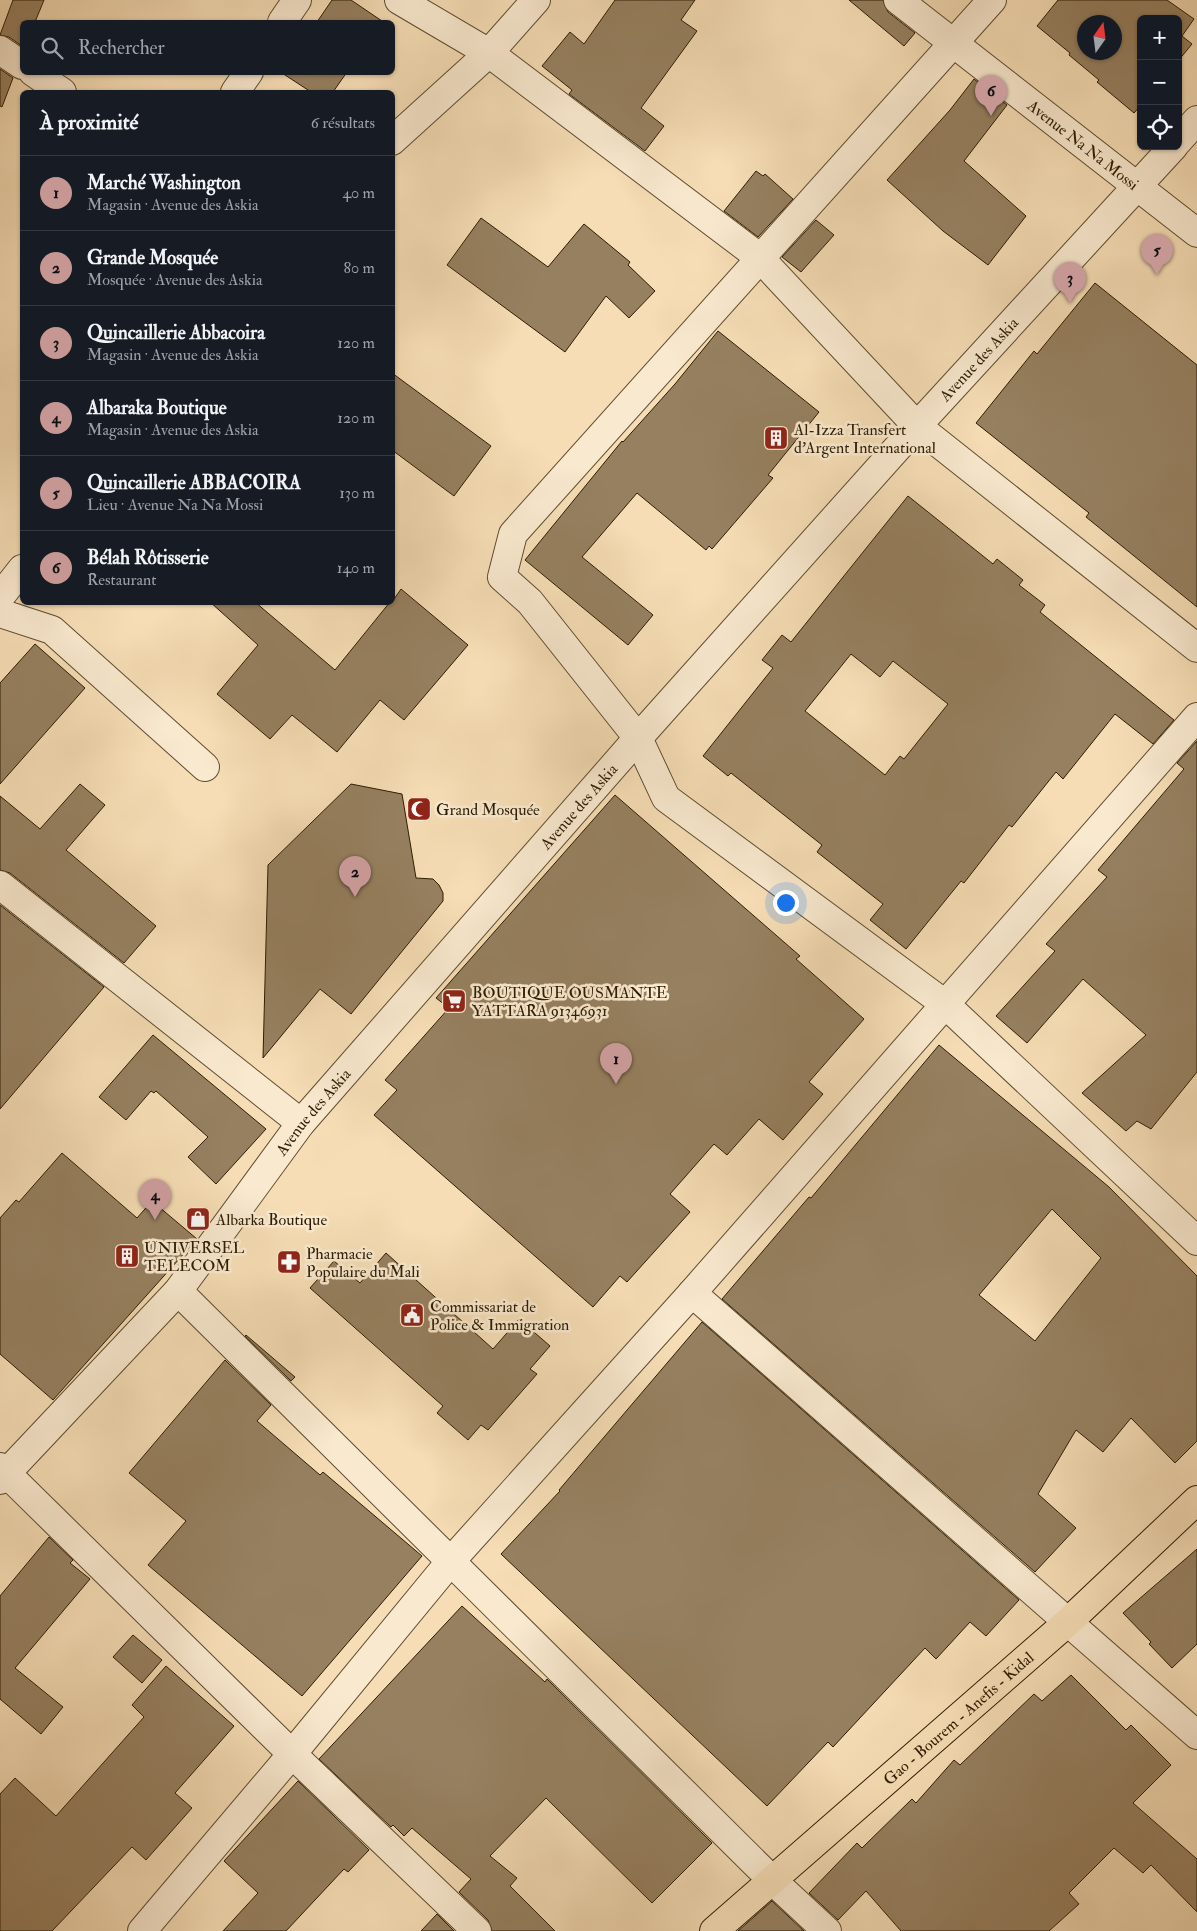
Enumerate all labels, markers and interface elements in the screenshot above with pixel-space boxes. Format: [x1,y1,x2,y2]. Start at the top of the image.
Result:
north arrow [1077,15,1122,60]
map controls [1137,15,1182,150]
button: + [1137,15,1182,60]
search box [20,20,395,75]
icon: search [38,34,66,62]
text: Rechercher [78,36,165,60]
button: − [1137,60,1182,105]
pin: 6 [975,75,1007,116]
street label: Avenue Na Na Mossi [1022,95,1142,195]
button: locate [1137,105,1182,150]
text: À proximité [40,109,138,136]
text: 6 résultats [311,113,375,133]
text: Marché Washington [87,171,241,195]
text: 1 [53,183,59,203]
text: 40 m [342,183,375,203]
text: Magasin · Avenue des Askia [87,195,259,215]
pin: 5 [1141,234,1173,275]
text: Grande Mosquée [87,246,218,270]
text: 2 [52,258,60,278]
text: 80 m [344,258,375,278]
pin: 3 [1054,262,1086,303]
text: Mosquée · Avenue des Askia [87,270,263,290]
street label: Avenue des Askia [935,313,1023,407]
text: Quincaillerie Abbacoira [87,321,265,345]
text: 3 [53,333,59,353]
text: 120 m [337,333,375,353]
text: Magasin · Avenue des Askia [87,345,259,365]
text: Albaraka Boutique [87,396,227,420]
text: 4 [52,408,60,428]
text: 120 m [337,408,375,428]
text: Magasin · Avenue des Askia [87,420,259,440]
place label: Al-Izza Transfert d'Argent International [793,420,936,458]
building icon: Al-Izza Transfert d'Argent International [763,425,789,451]
text: Quincaillerie ABBACOIRA [87,471,301,495]
text: 5 [52,483,60,503]
text: 130 m [339,483,375,503]
text: Lieu · Avenue Na Na Mossi [87,495,263,515]
text: Bélah Rôtisserie [87,546,209,570]
text: 6 [52,558,60,578]
text: 140 m [337,558,375,578]
text: Restaurant [87,570,156,590]
street label: Avenue des Askia [536,759,622,854]
mosque icon: Grand Mosquée [406,796,432,822]
place label: Grand Mosquée [436,800,540,820]
pin: 2 [339,856,371,897]
your location [773,890,799,916]
place label: BOUTIQUE OUSMANTE YATTARA 91346931 [472,983,667,1021]
supermarket icon: BOUTIQUE OUSMANTE YATTARA 91346931 [441,988,467,1014]
pin: 1 [600,1043,632,1084]
street label: Avenue des Askia [271,1064,356,1161]
pin: 4 [139,1179,171,1220]
shop icon: Albarka Boutique [185,1206,211,1232]
place label: Albarka Boutique [215,1210,327,1230]
place label: UNIVERSEL TELECOM [144,1238,245,1276]
building icon: UNIVERSEL TELECOM [114,1243,140,1269]
place label: Pharmacie Populaire du Mali [306,1244,420,1283]
pharmacy icon: Pharmacie Populaire du Mali [276,1249,302,1275]
place label: Commissariat de Police & Immigration [430,1297,569,1335]
public building icon: Commissariat de Police & Immigration [399,1302,425,1328]
street label: Gao - Bourem - Anefis - Kidal [879,1648,1038,1790]

